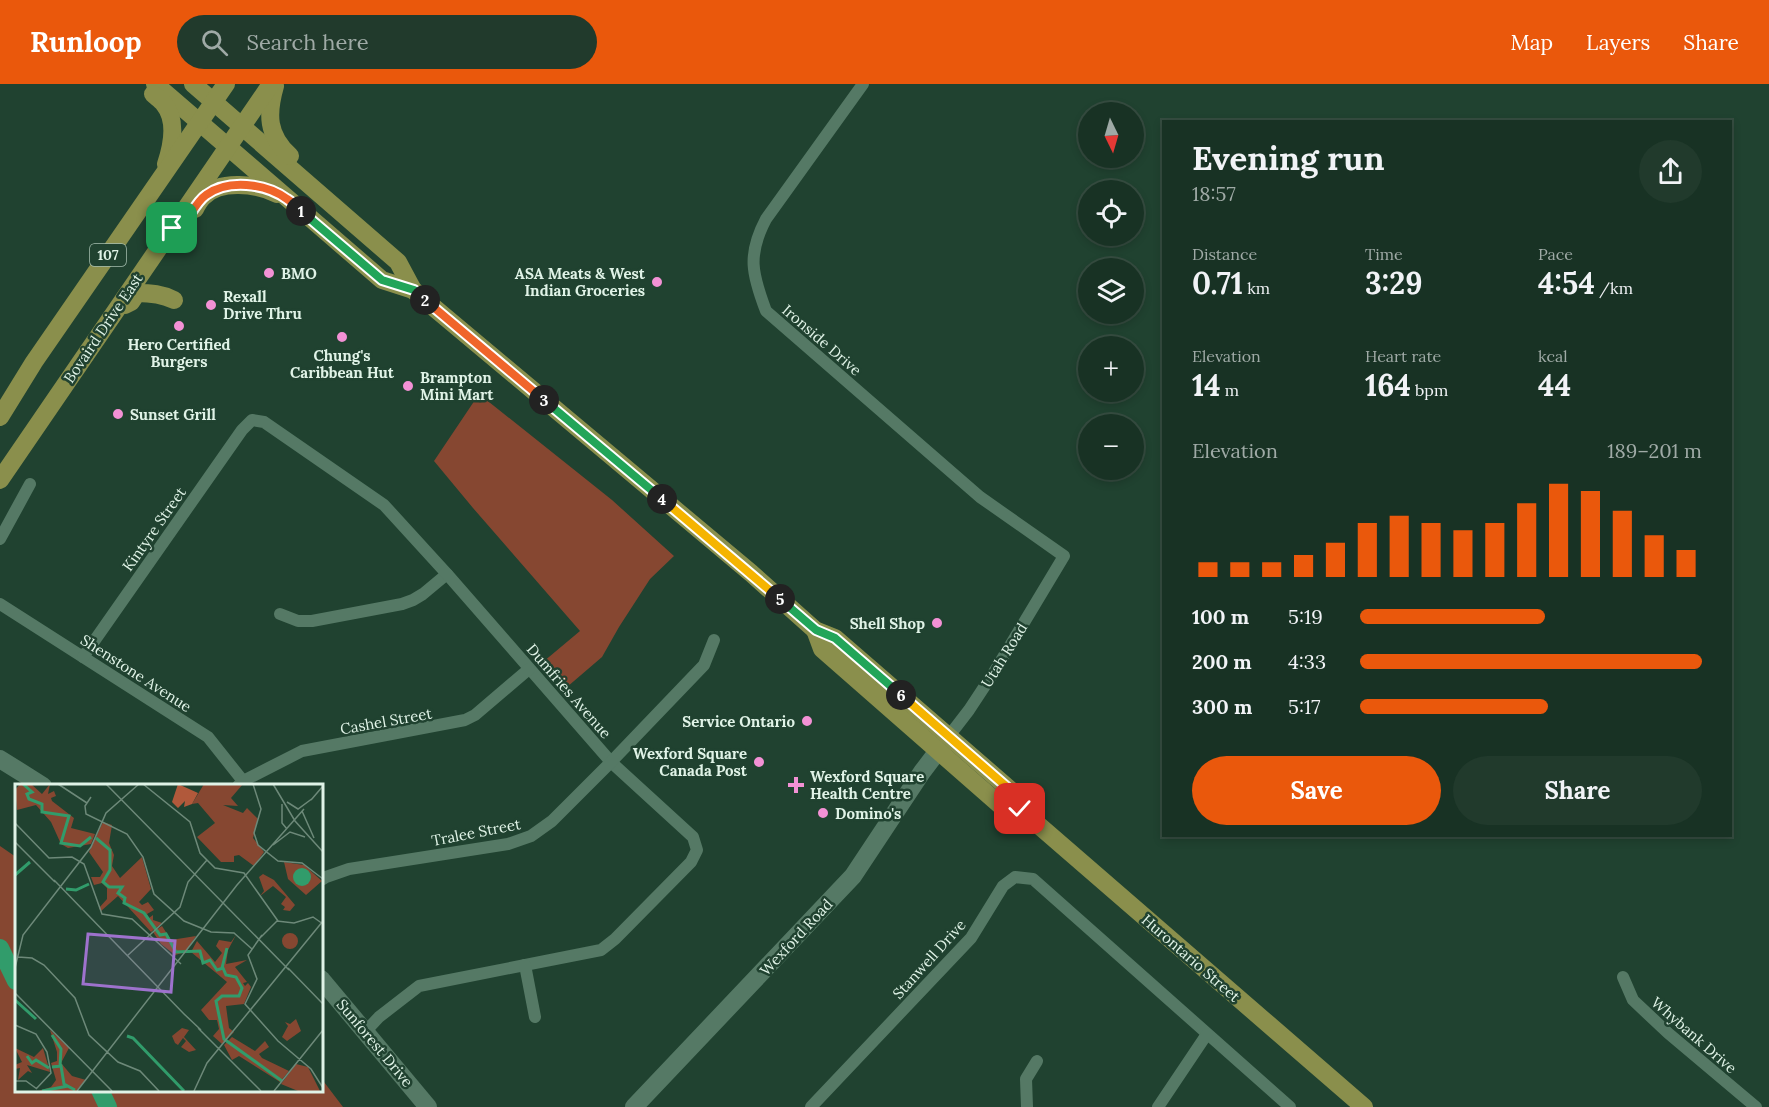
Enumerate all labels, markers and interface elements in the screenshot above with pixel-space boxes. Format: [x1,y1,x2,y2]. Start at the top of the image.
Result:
search box [177,15,597,69]
text: Runloop [30,24,141,60]
icon: search [198,26,231,59]
text: Search here [246,28,369,56]
text: Map [1510,29,1553,56]
text: Layers [1586,29,1650,56]
text: Share [1683,29,1739,56]
north arrow [1078,102,1144,168]
map controls [1078,102,1144,480]
text: Evening run [1192,137,1384,179]
button: share [1639,140,1702,203]
button: locate [1078,180,1144,246]
text: 18:57 [1192,181,1236,206]
pin: 1 [286,196,316,226]
text: 1 [298,201,304,221]
pin [146,202,197,253]
icon: arrive [155,211,188,244]
road number: 107 [90,244,126,266]
text: Distance [1192,244,1257,264]
text: Time [1365,244,1403,264]
text: Pace [1538,244,1573,264]
button: layers [1078,258,1144,324]
place label: BMO [281,264,317,283]
place label: ASA Meats & West Indian Groceries [515,264,646,300]
text: 0.71 [1192,264,1243,302]
text: 3:29 [1365,264,1423,302]
text: 4:54 [1538,264,1595,302]
marker: BMO [262,266,276,280]
street label: Bovaird Drive East [59,269,147,386]
marker: ASA Meats & West Indian Groceries [650,275,664,289]
text: km [1243,278,1270,298]
text: /km [1595,278,1633,298]
pin: 2 [410,285,440,315]
place label: Rexall Drive Thru [223,287,302,323]
text: 2 [421,290,429,310]
marker: Rexall Drive Thru [204,298,218,312]
street label: Ironside Drive [778,300,866,380]
marker: Hero Certified Burgers [172,319,186,333]
marker: Chung's Caribbean Hut [335,330,349,344]
place label: Hero Certified Burgers [127,335,231,371]
button: + [1078,336,1144,402]
place label: Chung's Caribbean Hut [290,346,395,382]
text: Elevation [1192,346,1261,366]
text: Heart rate [1365,346,1441,366]
text: kcal [1538,346,1568,366]
text: 14 [1192,366,1221,404]
text: 164 [1365,366,1411,404]
text: 44 [1538,366,1571,404]
place label: Brampton Mini Mart [420,368,494,404]
marker: Brampton Mini Mart [401,379,415,393]
text: m [1221,380,1239,400]
text: bpm [1411,380,1448,400]
pin: 3 [529,385,559,415]
text: 3 [540,390,548,410]
place label: Sunset Grill [130,405,216,424]
marker: Sunset Grill [111,407,125,421]
button: − [1078,414,1144,480]
text: Elevation [1192,438,1278,463]
text: 189–201 m [1607,438,1702,463]
street label: Kintyre Street [118,483,190,575]
pin: 4 [647,484,677,514]
text: 4 [658,489,666,509]
pin: 5 [765,584,795,614]
text: 5 [776,589,784,609]
text: 100 m [1192,604,1249,629]
text: 5:19 [1288,604,1323,629]
place label: Shell Shop [850,614,925,633]
marker: Shell Shop [930,616,944,630]
street label: Utah Road [977,619,1031,691]
street label: Shenstone Avenue [77,630,195,716]
street label: Dumfries Avenue [523,640,615,742]
text: 200 m [1192,649,1252,674]
text: 4:33 [1288,649,1326,674]
pin: 6 [886,680,916,710]
text: 6 [896,685,906,705]
text: 300 m [1192,694,1252,719]
text: 5:17 [1288,694,1320,719]
street label: Cashel Street [339,704,434,738]
place label: Service Ontario [682,712,795,731]
marker: Service Ontario [800,714,814,728]
place label: Wexford Square Canada Post [633,744,748,780]
marker: Wexford Square Canada Post [752,755,766,769]
button: Save [1192,756,1441,825]
button: Share [1453,756,1702,825]
place label: Wexford Square Health Centre [810,767,924,803]
marker: Wexford Square Health Centre [787,776,805,794]
pin [994,783,1045,834]
inset map [15,784,322,1092]
icon: check [1003,792,1036,825]
place label: Domino's [835,804,901,823]
marker: Domino's [816,806,830,820]
street label: Tralee Street [430,814,522,850]
street label: Wexford Road [756,895,836,979]
street label: Hurontario Street [1138,910,1244,1006]
street label: Stanwell Drive [888,915,970,1003]
street label: Whybank Drive [1647,993,1741,1077]
street label: Sunforest Drive [333,995,417,1091]

